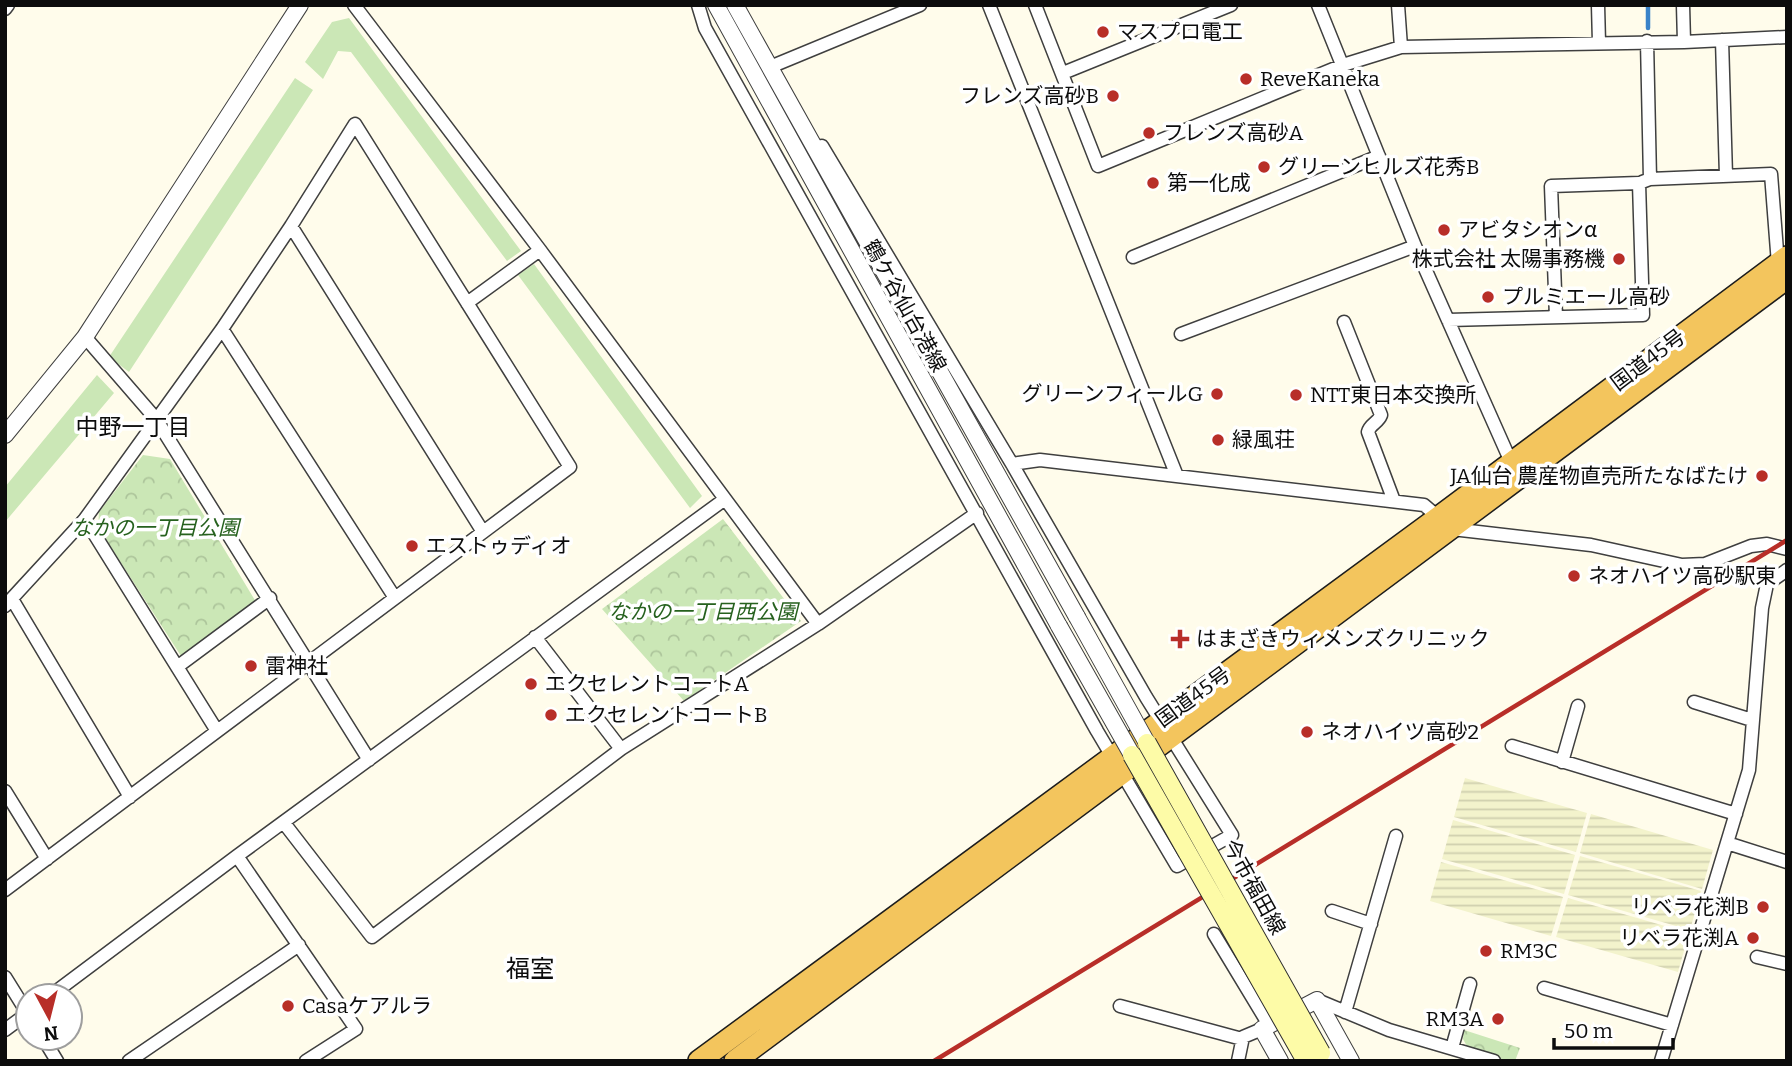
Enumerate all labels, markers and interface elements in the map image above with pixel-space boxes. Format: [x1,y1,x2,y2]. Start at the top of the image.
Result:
place label: マスプロ電工 [1117,19,1243,45]
marker: マスプロ電工 [1095,24,1111,40]
place label: ReveKaneka [1260,66,1380,92]
marker: ReveKaneka [1238,71,1254,87]
place label: フレンズ高砂B [960,83,1099,109]
marker: フレンズ高砂B [1105,88,1121,104]
place label: フレンズ高砂A [1163,120,1304,146]
marker: フレンズ高砂A [1141,125,1157,141]
place label: グリーンヒルズ花秀B [1278,154,1480,180]
marker: グリーンヒルズ花秀B [1256,159,1272,175]
place label: 第一化成 [1167,170,1251,196]
marker: 第一化成 [1145,175,1161,191]
place label: アビタシオンα [1458,217,1597,243]
marker: アビタシオンα [1436,222,1452,238]
street label: 鶴ケ谷仙台港線 [858,235,952,377]
place label: 株式会社 太陽事務機 [1412,246,1605,272]
marker: 株式会社 太陽事務機 [1611,251,1627,267]
place label: プルミエール高砂 [1502,284,1670,310]
marker: プルミエール高砂 [1480,289,1496,305]
street label: 国道45号 [1606,324,1690,396]
place label: グリーンフィールG [1022,381,1203,407]
place label: NTT東日本交換所 [1310,382,1476,408]
marker: グリーンフィールG [1209,386,1225,402]
marker: NTT東日本交換所 [1288,387,1304,403]
district label: 中野一丁目 [76,413,191,441]
place label: 緑風荘 [1232,427,1295,453]
marker: 緑風荘 [1210,432,1226,448]
place label: JA仙台 農産物直売所たなばたけ [1449,463,1748,489]
marker: JA仙台 農産物直売所たなばたけ [1754,468,1770,484]
park label: なかの一丁目公園 [71,515,242,541]
place label: エストゥディオ [426,533,572,559]
marker: エストゥディオ [404,538,420,554]
place label: ネオハイツ高砂駅東 [1588,563,1777,589]
marker: ネオハイツ高砂駅東 [1566,568,1582,584]
park label: なかの一丁目西公園 [609,599,800,625]
place label: はまざきウィメンズクリニック [1196,626,1490,652]
marker: はまざきウィメンズクリニック [1170,629,1190,649]
place label: 雷神社 [265,653,328,679]
marker: 雷神社 [243,658,259,674]
street label: 国道45号 [1150,661,1236,733]
place label: エクセレントコートA [545,671,749,697]
marker: エクセレントコートA [523,676,539,692]
place label: エクセレントコートB [565,702,768,728]
marker: エクセレントコートB [543,707,559,723]
place label: ネオハイツ高砂2 [1321,719,1479,745]
marker: ネオハイツ高砂2 [1299,724,1315,740]
street label: 今市福田線 [1217,835,1291,939]
place label: リベラ花渕B [1630,894,1749,920]
marker: リベラ花渕B [1755,899,1771,915]
place label: リベラ花渕A [1619,925,1739,951]
marker: リベラ花渕A [1745,930,1761,946]
place label: RM3C [1500,938,1558,964]
marker: RM3C [1478,943,1494,959]
district label: 福室 [506,955,554,983]
north arrow [14,982,84,1052]
place label: Casaケアルラ [302,993,432,1019]
marker: Casaケアルラ [280,998,296,1014]
place label: RM3A [1425,1006,1484,1032]
scale bar [1554,1006,1673,1050]
marker: RM3A [1490,1011,1506,1027]
text: 50 m [1564,1018,1613,1044]
text: N [42,1021,60,1046]

